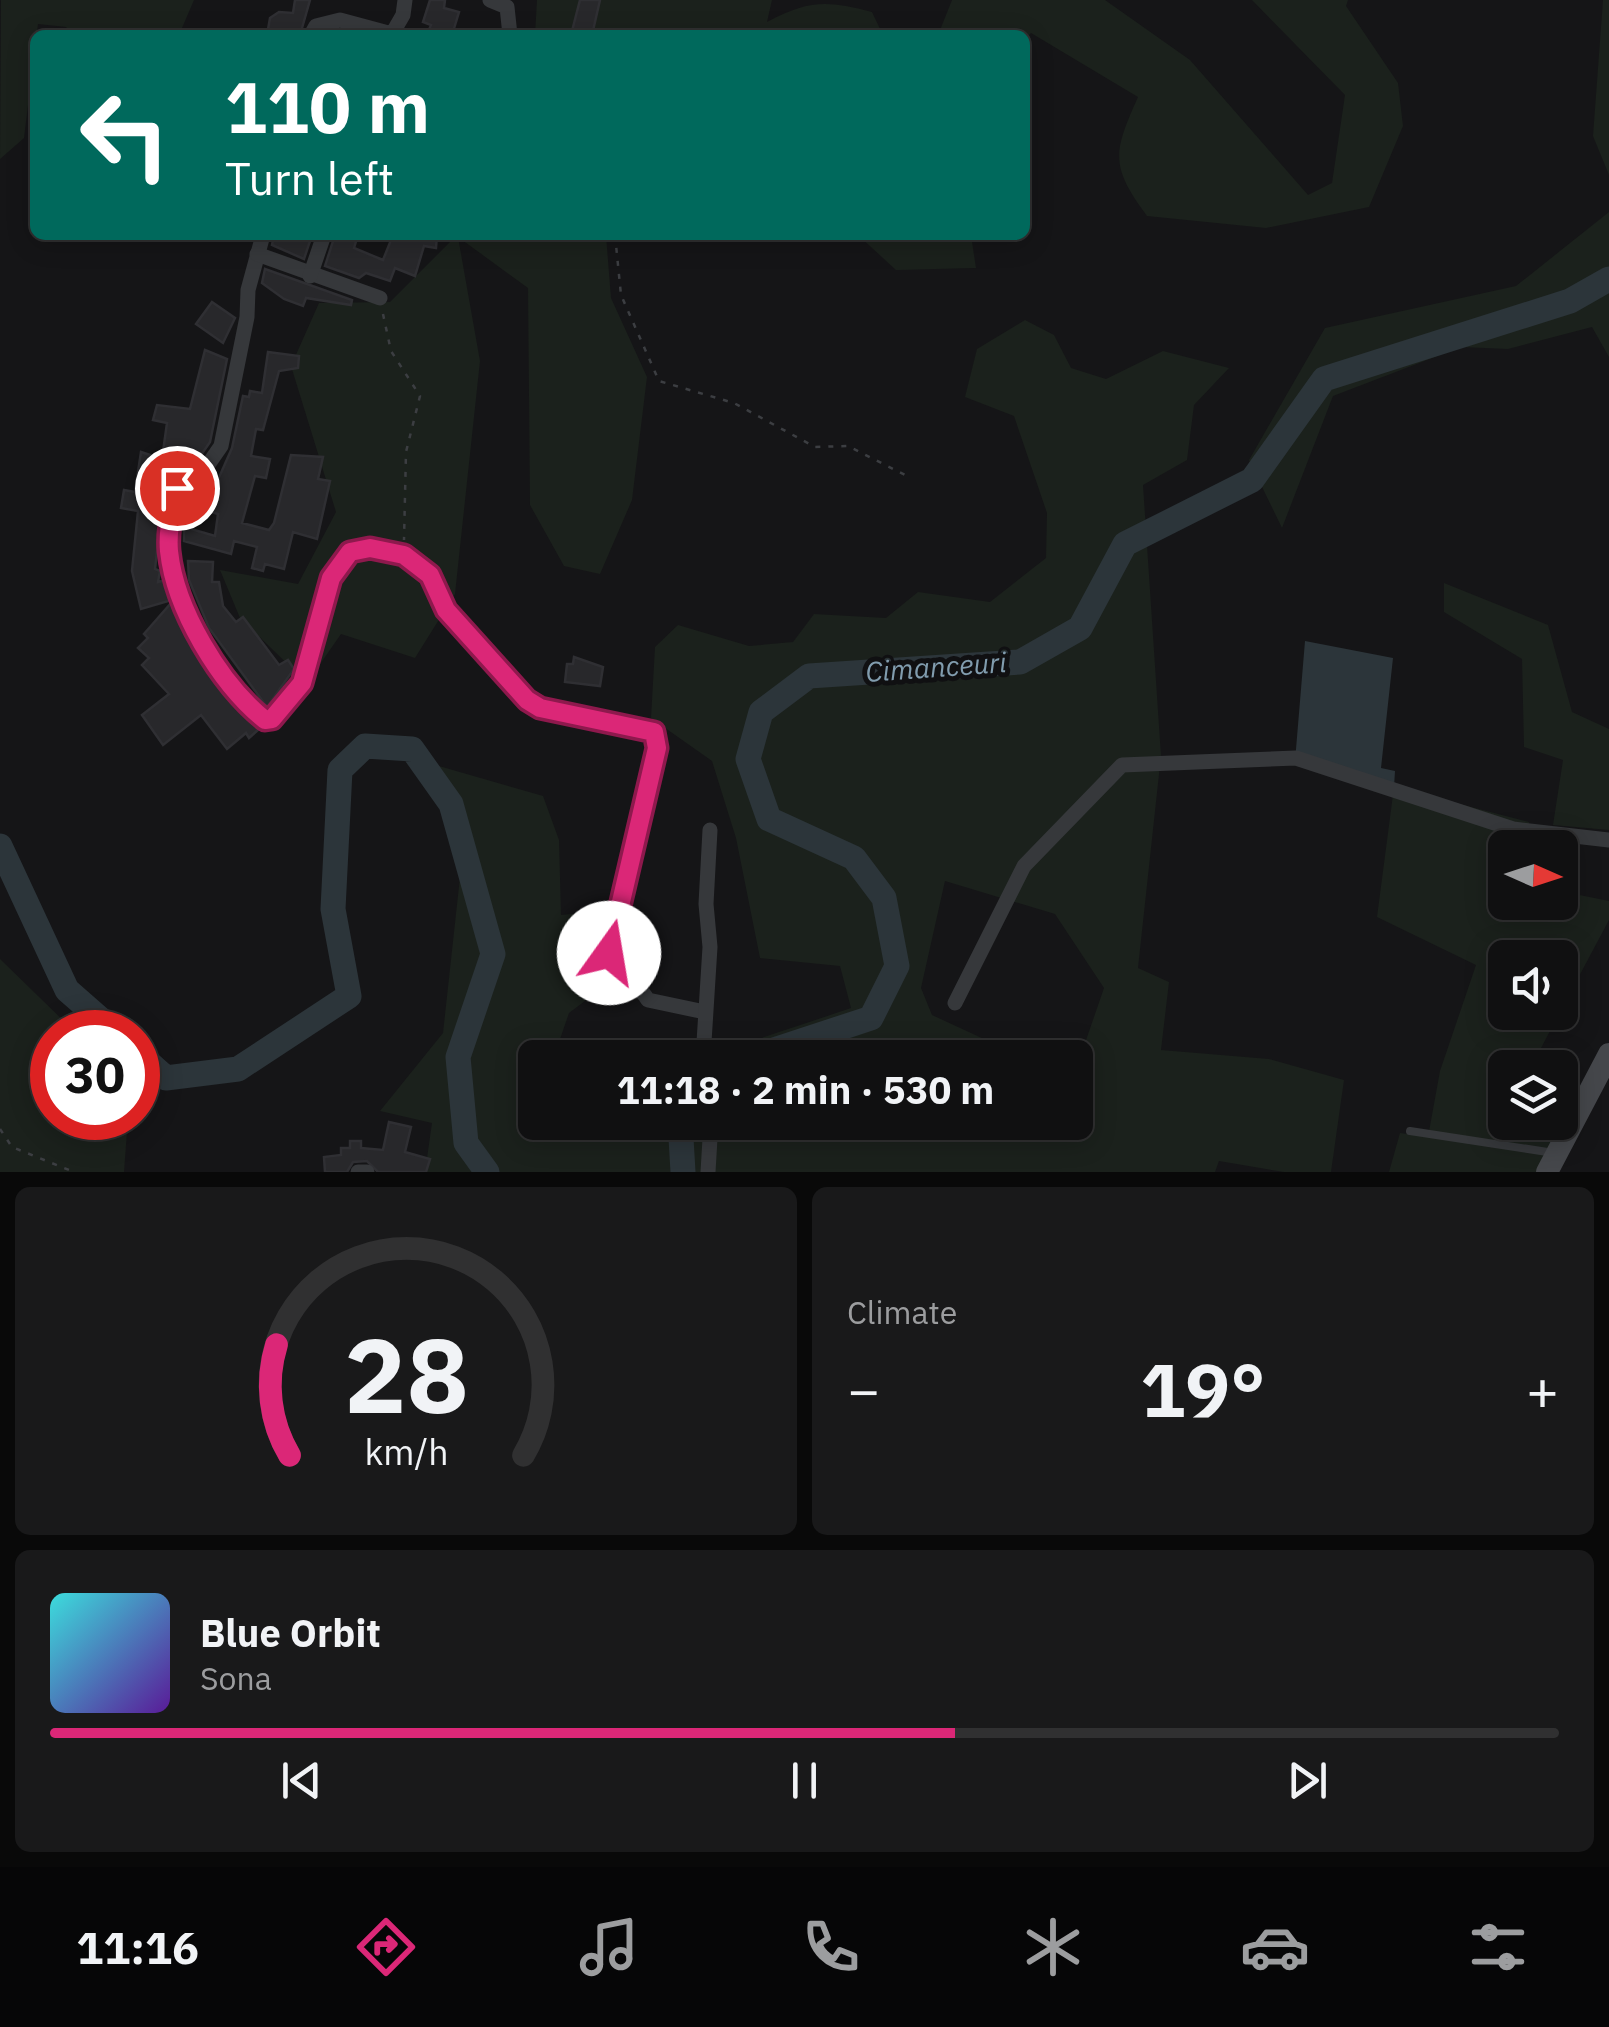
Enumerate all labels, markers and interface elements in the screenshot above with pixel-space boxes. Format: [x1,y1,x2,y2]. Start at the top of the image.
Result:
text: 110 m [225,61,430,152]
icon: left [60,70,190,200]
text: Turn left [225,149,394,207]
pin [135,446,220,531]
icon: arrive [150,461,205,516]
water label: Cimanceuri [864,643,1008,690]
north arrow [1488,830,1578,920]
map controls [1488,830,1578,1140]
position arrow [557,901,661,1005]
button: sound [1488,940,1578,1030]
speed limit sign: 30 [30,1010,160,1140]
button: layers [1488,1050,1578,1140]
text: 11:18 · 2 min · 530 m [617,1065,994,1114]
text: Climate [847,1291,957,1333]
text: 28 [344,1306,468,1442]
text: 19° [1140,1340,1266,1438]
text: − [847,1354,880,1425]
text: + [1526,1354,1559,1425]
text: km/h [364,1428,448,1475]
text: Blue Orbit [200,1608,381,1657]
text: Sona [200,1657,272,1699]
icon: previous [274,1753,329,1808]
icon: pause [777,1753,832,1808]
icon: next [1280,1753,1335,1808]
icon: directions [351,1912,421,1982]
icon: music [574,1912,644,1982]
icon: phone [796,1912,866,1982]
icon: climate [1018,1912,1088,1982]
icon: car [1240,1912,1310,1982]
icon: filters [1463,1912,1533,1982]
text: 11:16 [76,1918,199,1976]

